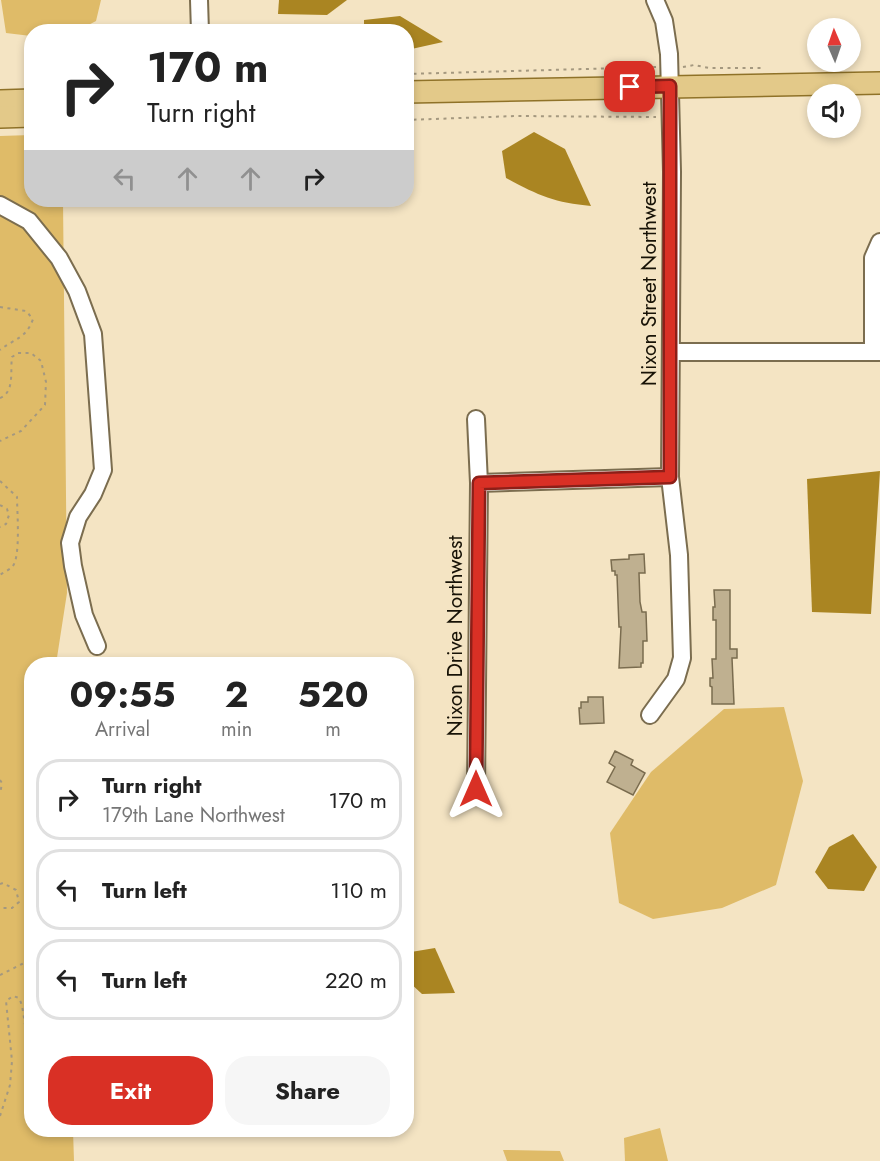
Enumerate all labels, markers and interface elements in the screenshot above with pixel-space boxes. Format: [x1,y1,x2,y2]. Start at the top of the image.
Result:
north arrow [807,18,861,72]
map controls [807,18,861,138]
text: 170 m [147,37,269,98]
icon: right [48,48,126,126]
pin [604,61,655,112]
icon: arrive [613,70,646,103]
button: sound [807,84,861,138]
text: Turn right [147,93,255,132]
icon: left [108,162,141,195]
icon: ahead [171,162,204,195]
icon: ahead [234,162,267,195]
icon: right [297,162,330,195]
street label: Nixon Street Northwest [634,182,664,386]
street label: Nixon Drive Northwest [440,535,470,737]
text: 09:55 [70,668,175,720]
text: 2 [225,668,248,720]
text: 520 [298,668,368,720]
text: Arrival [95,715,150,744]
text: min [221,715,252,744]
text: m [325,715,341,744]
position arrow [444,757,508,821]
text: Turn right [102,769,202,801]
icon: right [51,783,84,816]
text: 170 m [329,784,387,816]
text: 179th Lane Northwest [102,801,285,830]
icon: left [51,873,84,906]
text: Turn left [102,874,187,906]
text: 110 m [330,874,387,906]
icon: left [51,963,84,996]
text: Turn left [102,964,187,996]
text: 220 m [325,964,387,996]
button: Exit [48,1056,213,1125]
button: Share [225,1056,390,1125]

